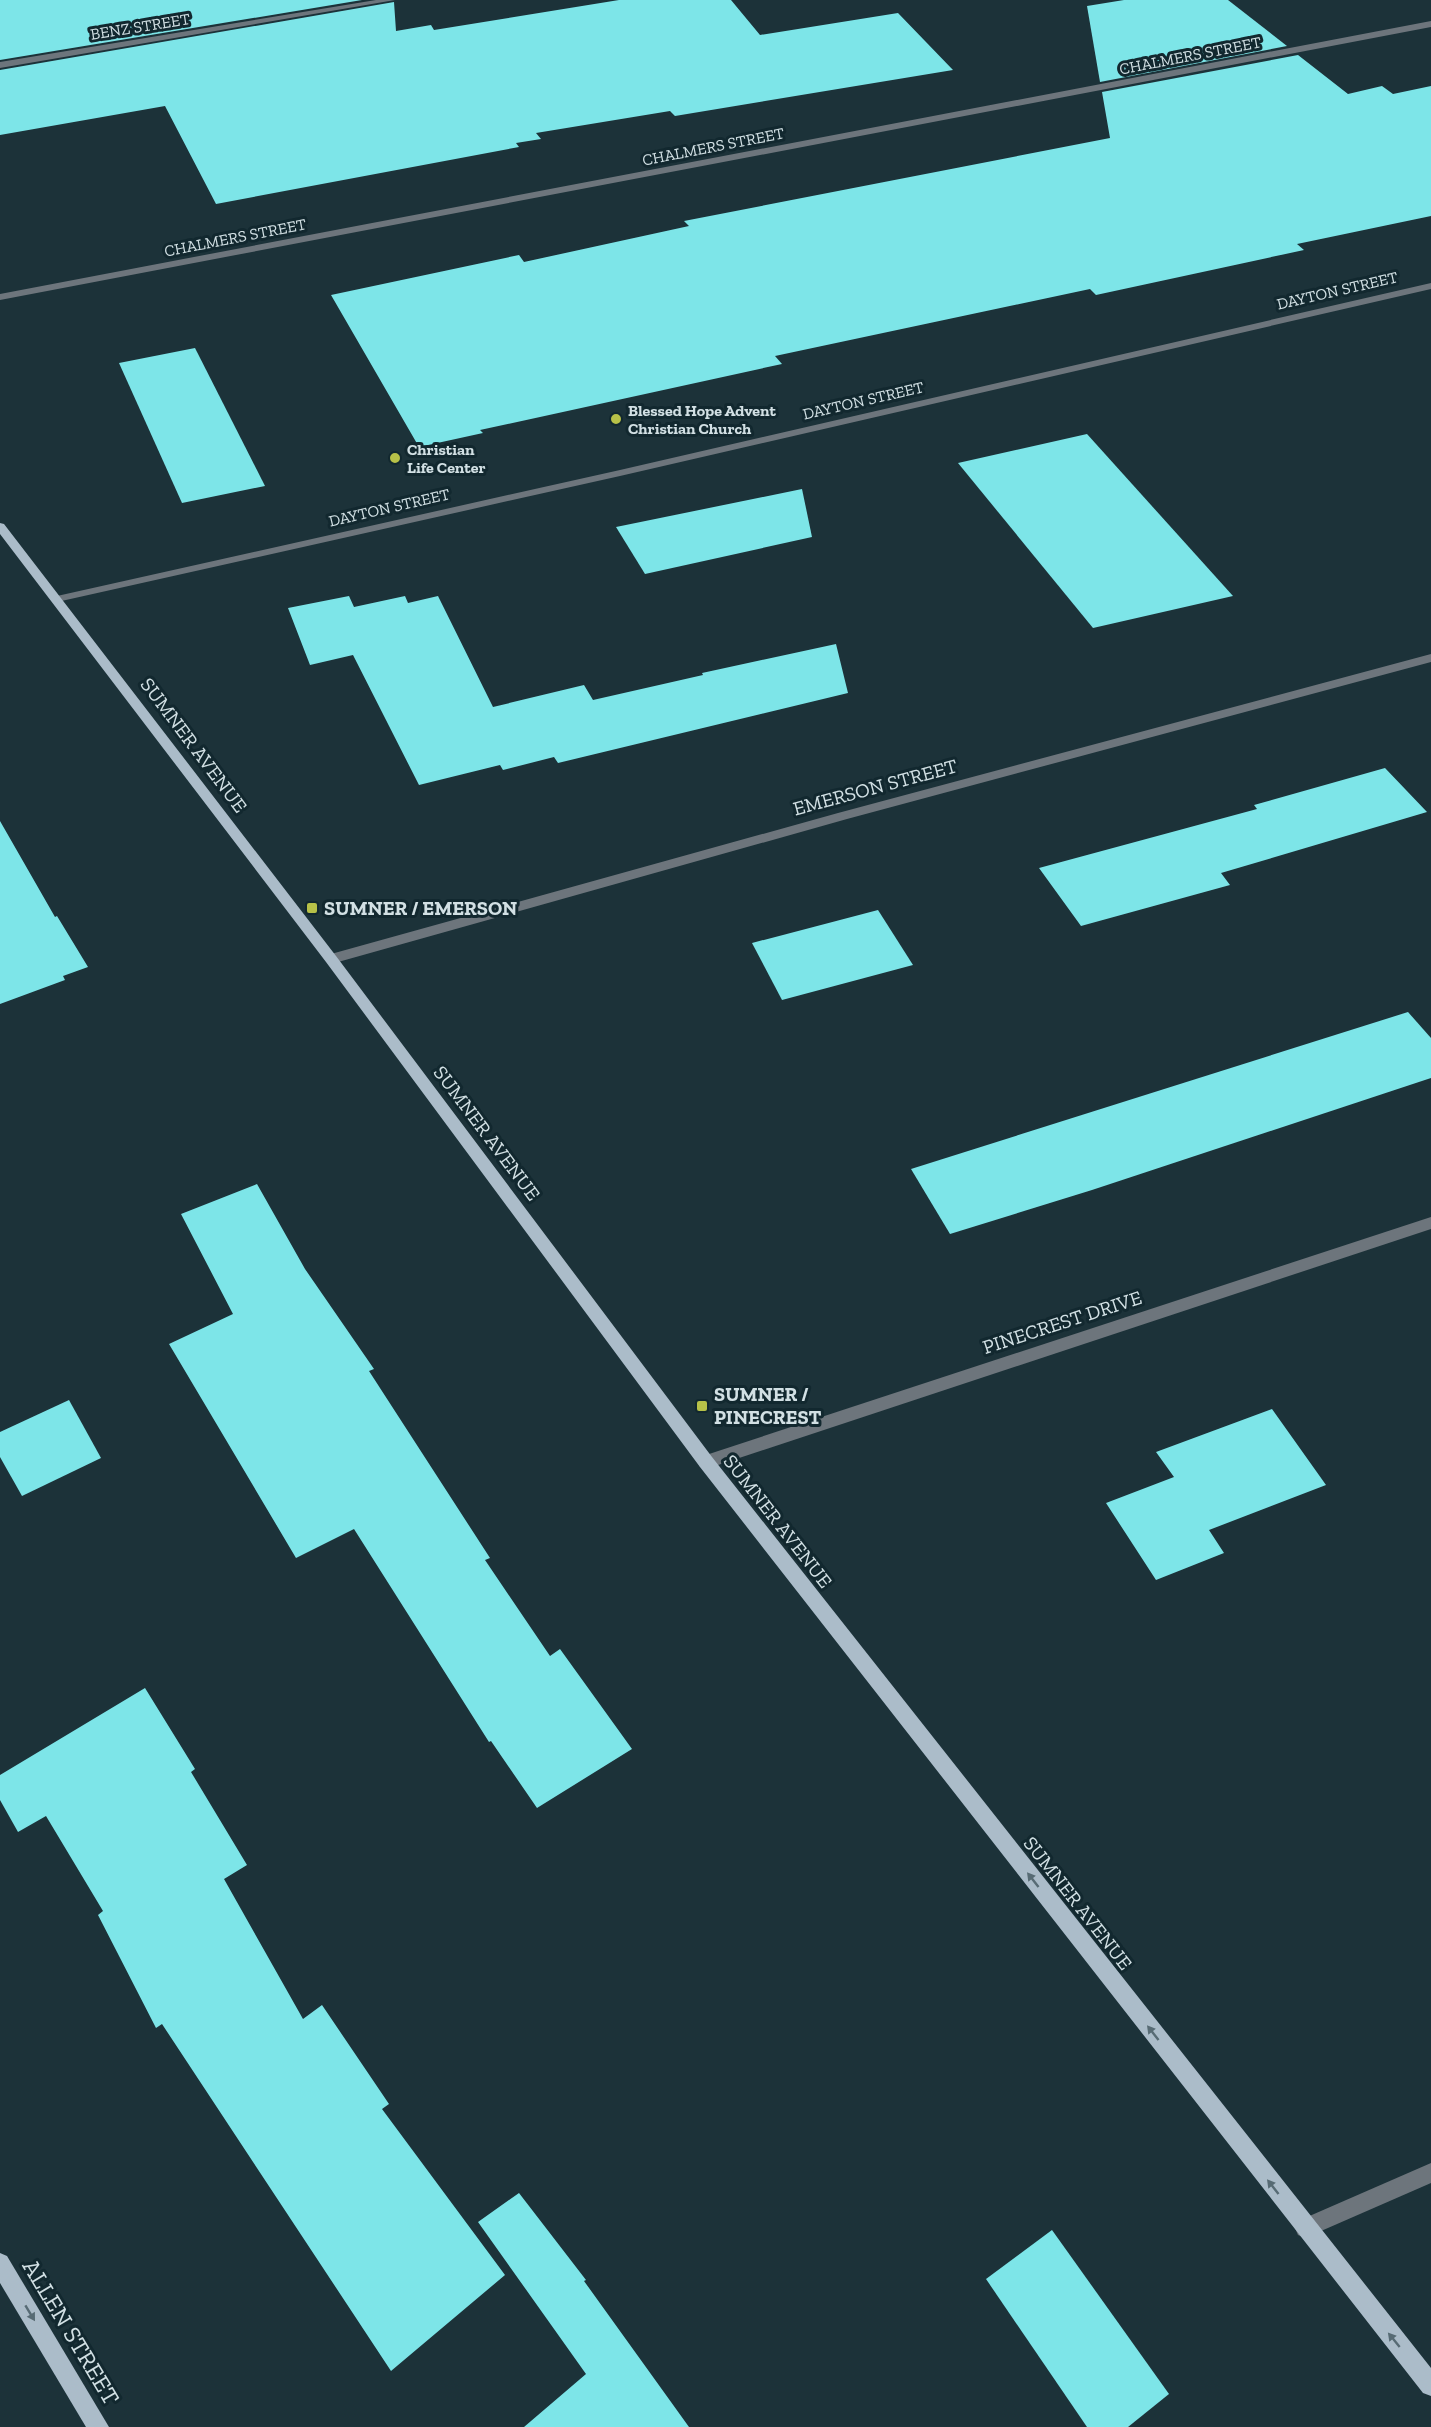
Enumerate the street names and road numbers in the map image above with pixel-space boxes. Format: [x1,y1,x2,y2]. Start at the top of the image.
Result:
street label: BENZ STREET [89,9,191,44]
street label: CHALMERS STREET [1118,32,1263,79]
street label: CHALMERS STREET [641,123,786,170]
street label: CHALMERS STREET [163,214,308,261]
street label: DAYTON STREET [1275,267,1400,314]
street label: DAYTON STREET [801,377,926,424]
street label: DAYTON STREET [327,484,452,531]
street label: SUMNER AVENUE [135,673,253,817]
street label: EMERSON STREET [790,754,960,820]
street label: SUMNER AVENUE [428,1061,546,1205]
street label: PINECREST DRIVE [979,1285,1145,1359]
street label: SUMNER AVENUE [718,1450,838,1592]
street label: SUMNER AVENUE [1018,1832,1138,1974]
street label: ALLEN STREET [17,2254,126,2410]

